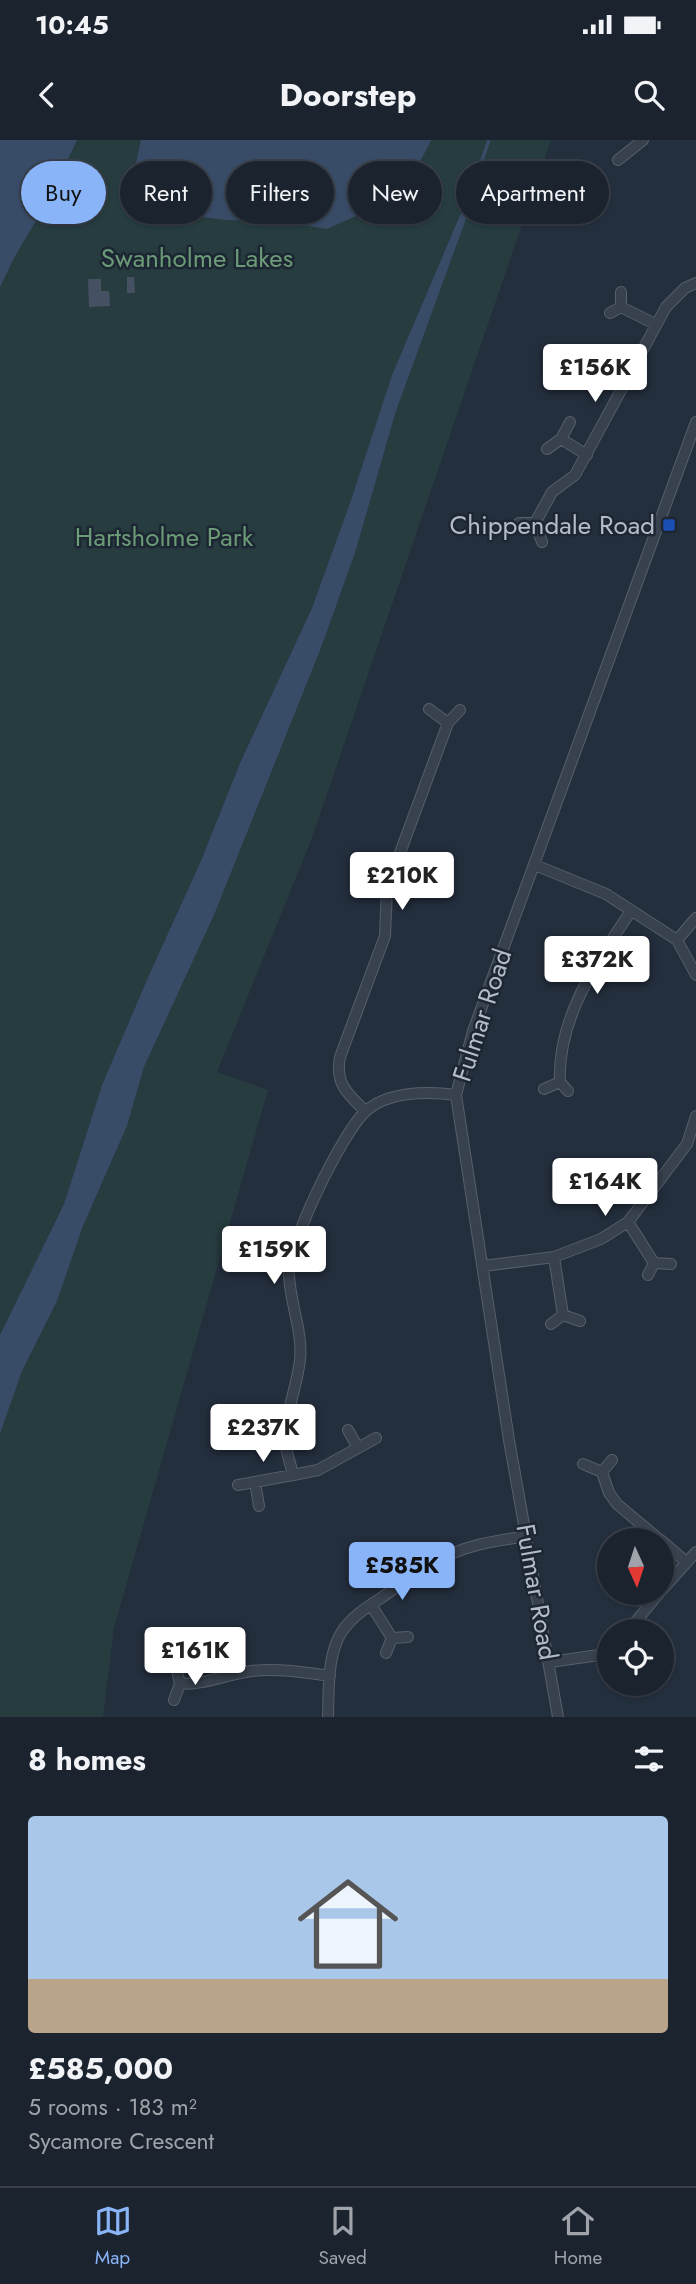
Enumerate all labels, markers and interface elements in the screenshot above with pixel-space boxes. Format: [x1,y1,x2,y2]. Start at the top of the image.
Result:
text: 10:45 [35,6,109,44]
text: Doorstep [279,72,417,118]
icon: back [28,76,66,114]
icon: search [630,76,668,114]
chip: Buy [21,161,106,224]
chip: Rent [120,161,212,224]
chip: Filters [226,161,334,224]
chip: New [348,161,442,224]
chip: Apartment [456,161,609,224]
park label: Swanholme Lakes [101,239,293,277]
pin: £156K [546,344,644,404]
text: £156K [559,350,631,384]
place label: Chippendale Road [450,506,655,544]
marker: Chippendale Road [661,517,677,533]
park label: Hartsholme Park [75,518,254,556]
pin: £210K [353,852,451,912]
text: £210K [366,858,438,892]
pin: £372K [548,936,646,996]
text: £372K [560,942,634,976]
street label: Fulmar Road [443,944,521,1086]
pin: £164K [556,1158,654,1218]
text: £164K [568,1164,642,1198]
pin: £159K [225,1226,323,1286]
text: £159K [238,1232,310,1266]
pin: £237K [214,1404,312,1464]
text: £237K [226,1410,300,1444]
street label: Fulmar Road [506,1521,568,1663]
north arrow [597,1528,674,1605]
map controls [597,1528,674,1696]
pin: £585K [353,1542,451,1602]
text: £585K [365,1548,439,1582]
button: locate [597,1619,674,1696]
pin: £161K [146,1628,244,1687]
text: £161K [161,1633,229,1667]
text: 8 homes [28,1738,146,1781]
icon: filters [630,1740,668,1778]
icon: home [285,1861,411,1987]
text: £585,000 [28,2047,173,2090]
text: 5 rooms · 183 m² [28,2090,197,2124]
text: Sycamore Crescent [28,2124,214,2158]
tab: Map [94,2202,132,2271]
tab: Saved [319,2202,367,2271]
tab: Home [554,2202,602,2271]

